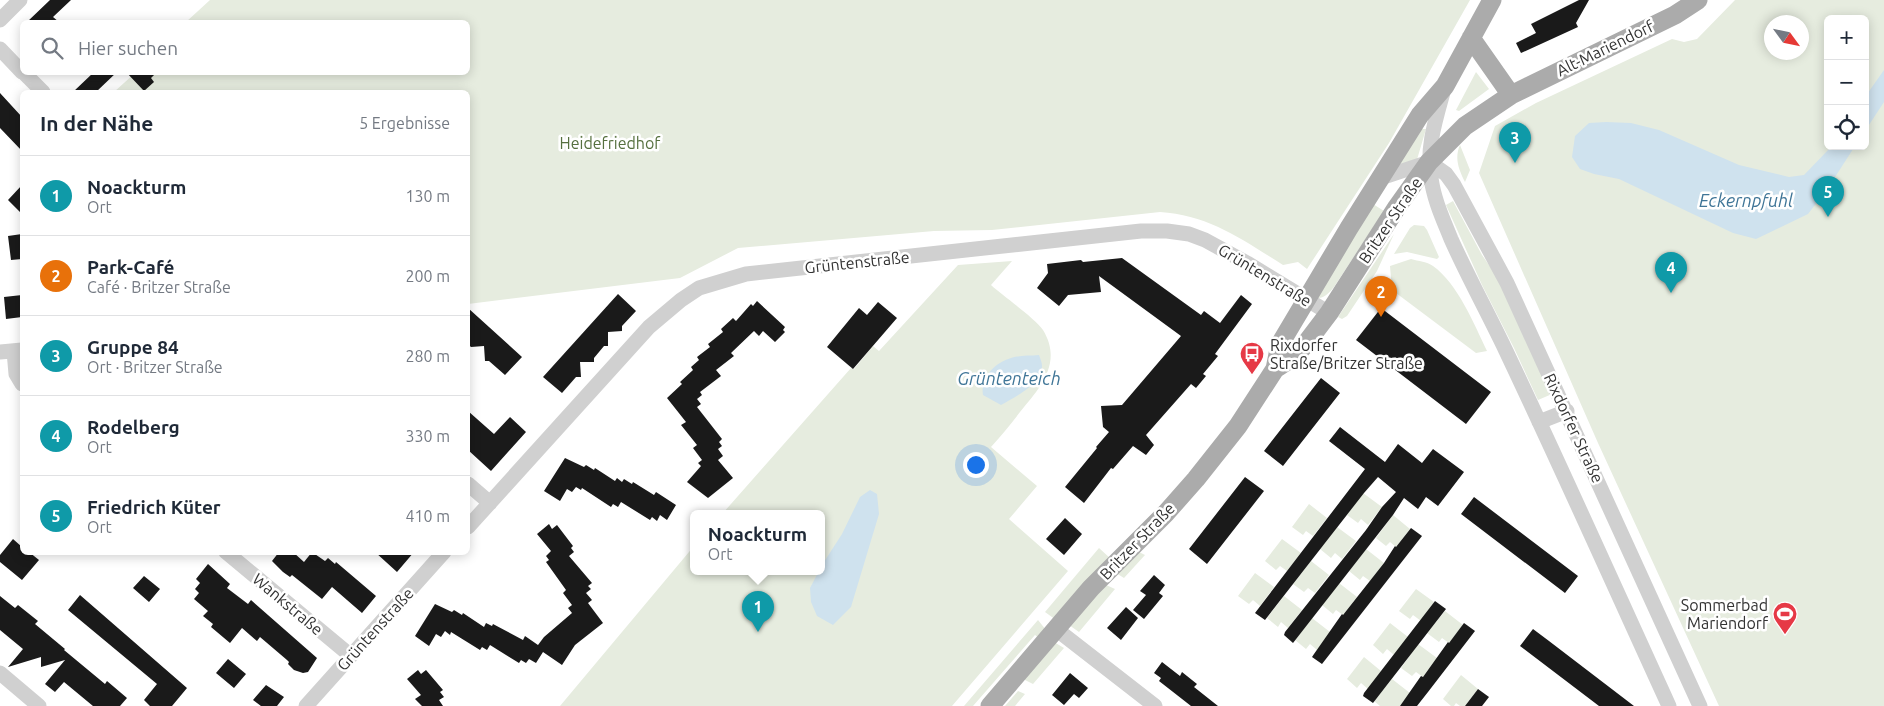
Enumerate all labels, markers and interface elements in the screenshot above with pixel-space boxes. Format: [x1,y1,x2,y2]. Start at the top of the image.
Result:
north arrow [1764,15,1809,60]
map controls [1824,15,1869,150]
button: + [1824,15,1869,60]
street label: Alt-Mariendorf [1553,16,1657,79]
search box [20,20,470,75]
icon: search [38,34,66,62]
text: Hier suchen [78,37,178,59]
button: − [1824,60,1869,105]
button: locate [1824,105,1869,150]
text: In der Nähe [40,111,153,135]
text: 5 Ergebnisse [359,114,450,132]
pin: 3 [1499,122,1531,163]
park label: Heidefriedhof [560,134,661,152]
street label: Britzer Straße [1355,174,1425,266]
text: Noackturm [87,176,186,198]
pin: 5 [1812,176,1844,217]
text: 1 [51,187,61,205]
text: 130 m [405,187,450,205]
water label: Eckernpfuhl [1699,190,1793,211]
text: Ort [87,198,112,216]
street label: Grüntenstraße [1215,240,1315,310]
street label: Grüntenstraße [804,248,910,276]
pin: 4 [1655,252,1687,293]
text: Park-Café [87,256,175,278]
text: 2 [51,267,61,285]
text: 200 m [405,267,450,285]
pin: 2 [1365,276,1397,317]
text: Café · Britzer Straße [87,278,231,296]
text: Gruppe 84 [87,336,179,358]
place label: Rixdorfer Straße/Britzer Straße [1270,336,1423,372]
bus stop icon: Rixdorfer Straße/Britzer Straße [1239,341,1265,375]
text: 3 [51,347,61,365]
text: 280 m [405,347,450,365]
text: Ort · Britzer Straße [87,358,223,376]
water label: Grüntenteich [957,368,1061,388]
street label: Rixdorfer Straße [1541,370,1607,486]
text: Rodelberg [87,416,180,438]
text: 4 [51,427,61,445]
text: 330 m [405,427,450,445]
text: Ort [87,438,112,456]
your location [963,452,989,478]
text: Friedrich Küter [87,496,221,518]
street label: Britzer Straße [1096,499,1178,583]
text: 5 [51,507,61,525]
text: 410 m [405,507,450,525]
popup [690,510,825,575]
text: Ort [87,518,112,536]
text: Noackturm [708,523,807,545]
text: Ort [708,545,733,563]
street label: Wankstraße [249,569,327,639]
street label: Grüntenstraße [333,584,417,674]
pin: 1 [742,591,774,632]
place label: Sommerbad Mariendorf [1681,596,1769,632]
sports icon: Sommerbad Mariendorf [1772,601,1798,635]

